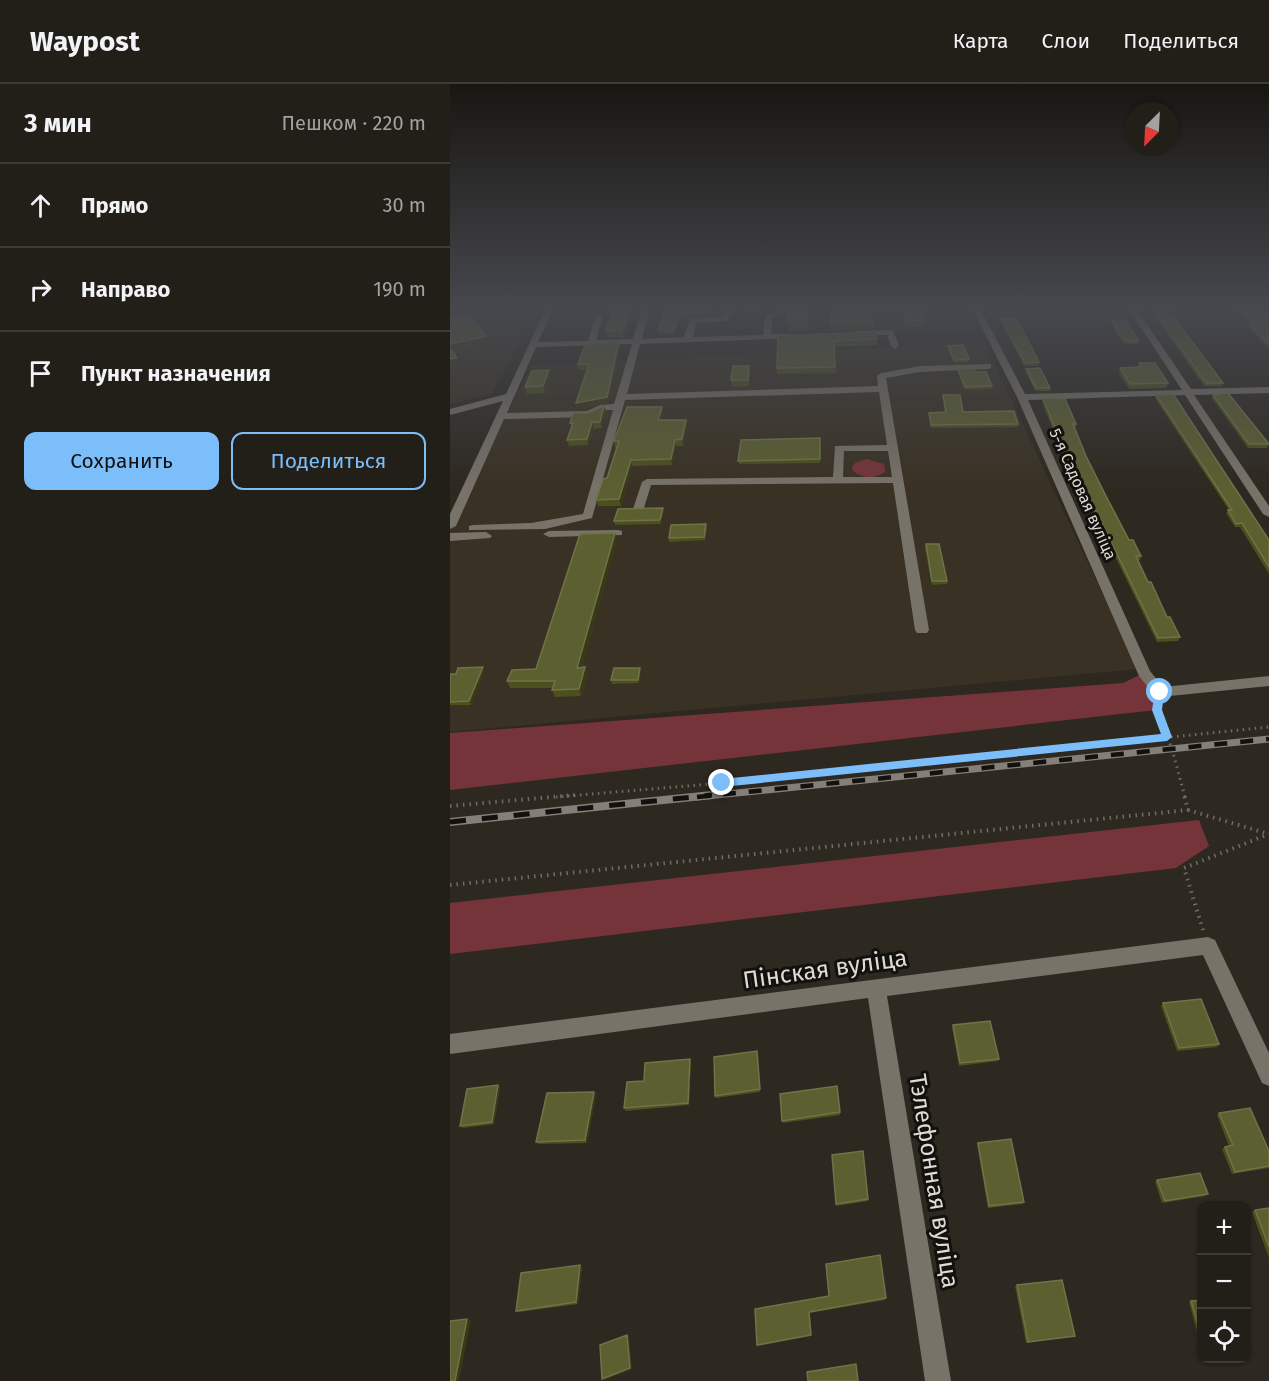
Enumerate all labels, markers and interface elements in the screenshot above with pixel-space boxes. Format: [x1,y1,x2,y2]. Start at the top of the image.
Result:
text: Waypost [30,25,140,58]
text: Карта [953,28,1009,54]
text: Слои [1042,28,1090,54]
text: Поделиться [1123,28,1239,54]
north arrow [1125,102,1179,156]
text: 3 мин [24,108,92,139]
text: Пешком · 220 m [282,111,426,135]
icon: ahead [24,189,57,222]
text: Прямо [81,192,148,219]
text: 30 m [382,193,426,217]
icon: right [24,273,57,306]
text: Направо [81,276,170,303]
text: 190 m [373,277,426,301]
icon: arrive [24,357,57,390]
text: Пункт назначения [81,360,271,387]
street label: 5-я Садовая вуліца [1045,425,1121,563]
button: Сохранить [24,432,219,490]
button: Поделиться [231,432,426,490]
route start [1146,678,1172,704]
route end [708,769,734,795]
street label: Пінская вуліца [741,944,909,994]
street label: Тэлефонная вуліца [903,1072,965,1290]
map controls [1197,1201,1251,1363]
button: + [1197,1201,1251,1255]
button: − [1197,1255,1251,1309]
button: locate [1197,1309,1251,1363]

